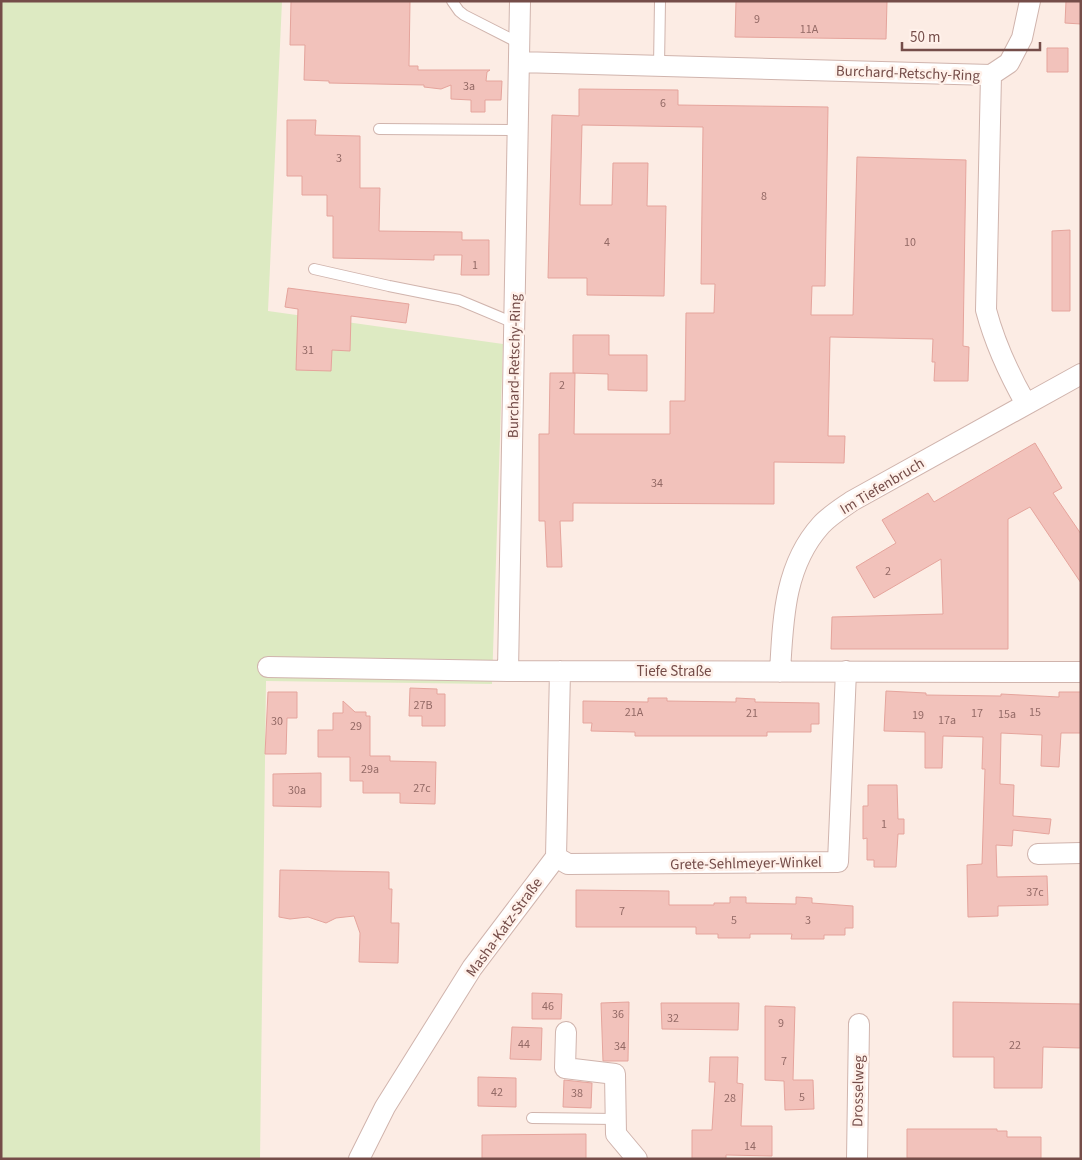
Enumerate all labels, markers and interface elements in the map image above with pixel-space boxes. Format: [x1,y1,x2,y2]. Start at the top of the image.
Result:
house number: 9 [754,11,760,28]
scale bar [902,20,1040,52]
house number: 11A [800,21,819,38]
text: 50 m [910,27,940,48]
street label: Burchard-Retschy-Ring [836,60,981,87]
house number: 3a [463,78,475,95]
house number: 6 [660,95,666,112]
house number: 3 [336,150,342,167]
house number: 8 [761,188,767,205]
house number: 4 [604,234,610,251]
house number: 10 [904,234,916,251]
house number: 1 [472,257,478,274]
street label: Burchard-Retschy-Ring [503,293,526,438]
house number: 31 [302,342,314,359]
house number: 2 [559,377,565,394]
street label: Im Tiefenbruch [836,453,928,520]
house number: 34 [651,475,663,492]
house number: 2 [885,563,891,580]
street label: Tiefe Straße [636,661,712,682]
house number: 27B [414,697,432,714]
house number: 21A [625,704,644,721]
house number: 15 [1029,704,1041,721]
house number: 21 [746,705,758,722]
house number: 17 [971,705,983,722]
house number: 15a [998,706,1016,723]
house number: 19 [912,707,924,724]
house number: 17a [938,712,956,729]
house number: 30 [271,713,283,730]
house number: 29 [350,718,362,735]
house number: 29a [361,761,379,778]
house number: 27c [413,780,431,797]
house number: 30a [288,782,306,799]
house number: 1 [881,816,887,833]
street label: Grete-Sehlmeyer-Winkel [670,852,822,875]
street label: Masha-Katz-Straße [461,873,548,981]
house number: 37c [1026,884,1044,901]
house number: 7 [619,903,625,920]
house number: 5 [731,912,737,929]
house number: 3 [805,912,811,929]
house number: 46 [542,998,554,1015]
house number: 36 [612,1006,624,1023]
house number: 32 [667,1010,679,1027]
house number: 9 [778,1015,784,1032]
house number: 44 [518,1036,530,1053]
house number: 22 [1009,1037,1021,1054]
house number: 34 [614,1038,626,1055]
house number: 7 [781,1053,787,1070]
street label: Drosselweg [847,1054,870,1127]
house number: 42 [491,1084,503,1101]
house number: 38 [571,1085,583,1102]
house number: 5 [799,1089,805,1106]
house number: 28 [724,1090,736,1107]
house number: 14 [744,1138,756,1155]

